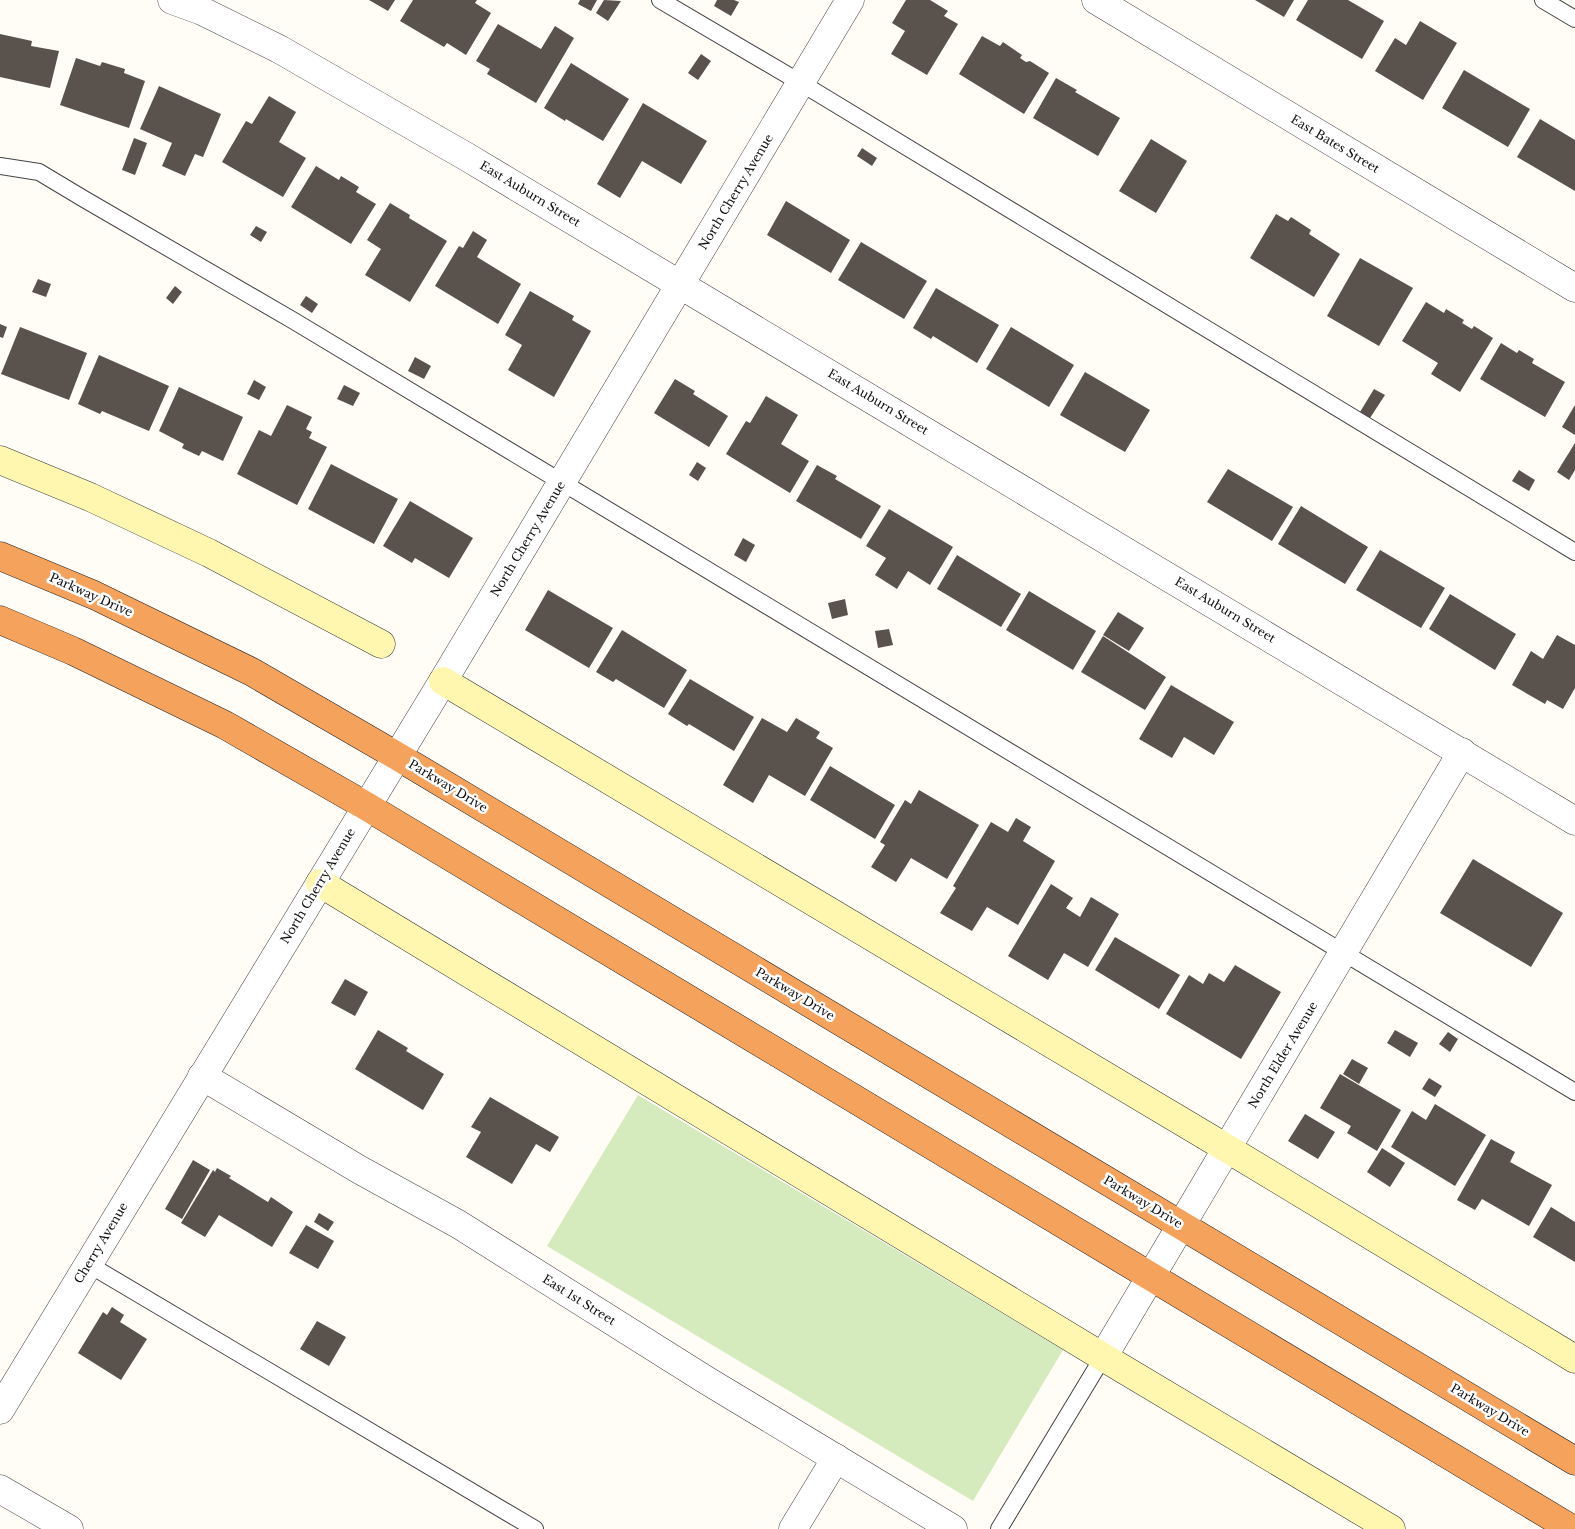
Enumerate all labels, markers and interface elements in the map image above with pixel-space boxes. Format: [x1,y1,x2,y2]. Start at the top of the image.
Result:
street label: East Bates Street [1288,111,1383,176]
street label: North Cherry Avenue [695,131,776,252]
street label: East Auburn Street [477,158,584,230]
street label: East Auburn Street [825,366,932,438]
street label: North Cherry Avenue [487,478,568,599]
street label: Parkway Drive [47,570,135,620]
street label: East Auburn Street [1172,574,1279,646]
street label: Parkway Drive [406,756,491,815]
street label: North Cherry Avenue [277,825,358,946]
street label: Parkway Drive [753,964,838,1023]
street label: North Elder Avenue [1245,999,1320,1111]
street label: Parkway Drive [1101,1172,1186,1231]
street label: Cherry Avenue [70,1199,131,1286]
street label: East 1st Street [540,1271,619,1328]
street label: Parkway Drive [1448,1380,1533,1439]

